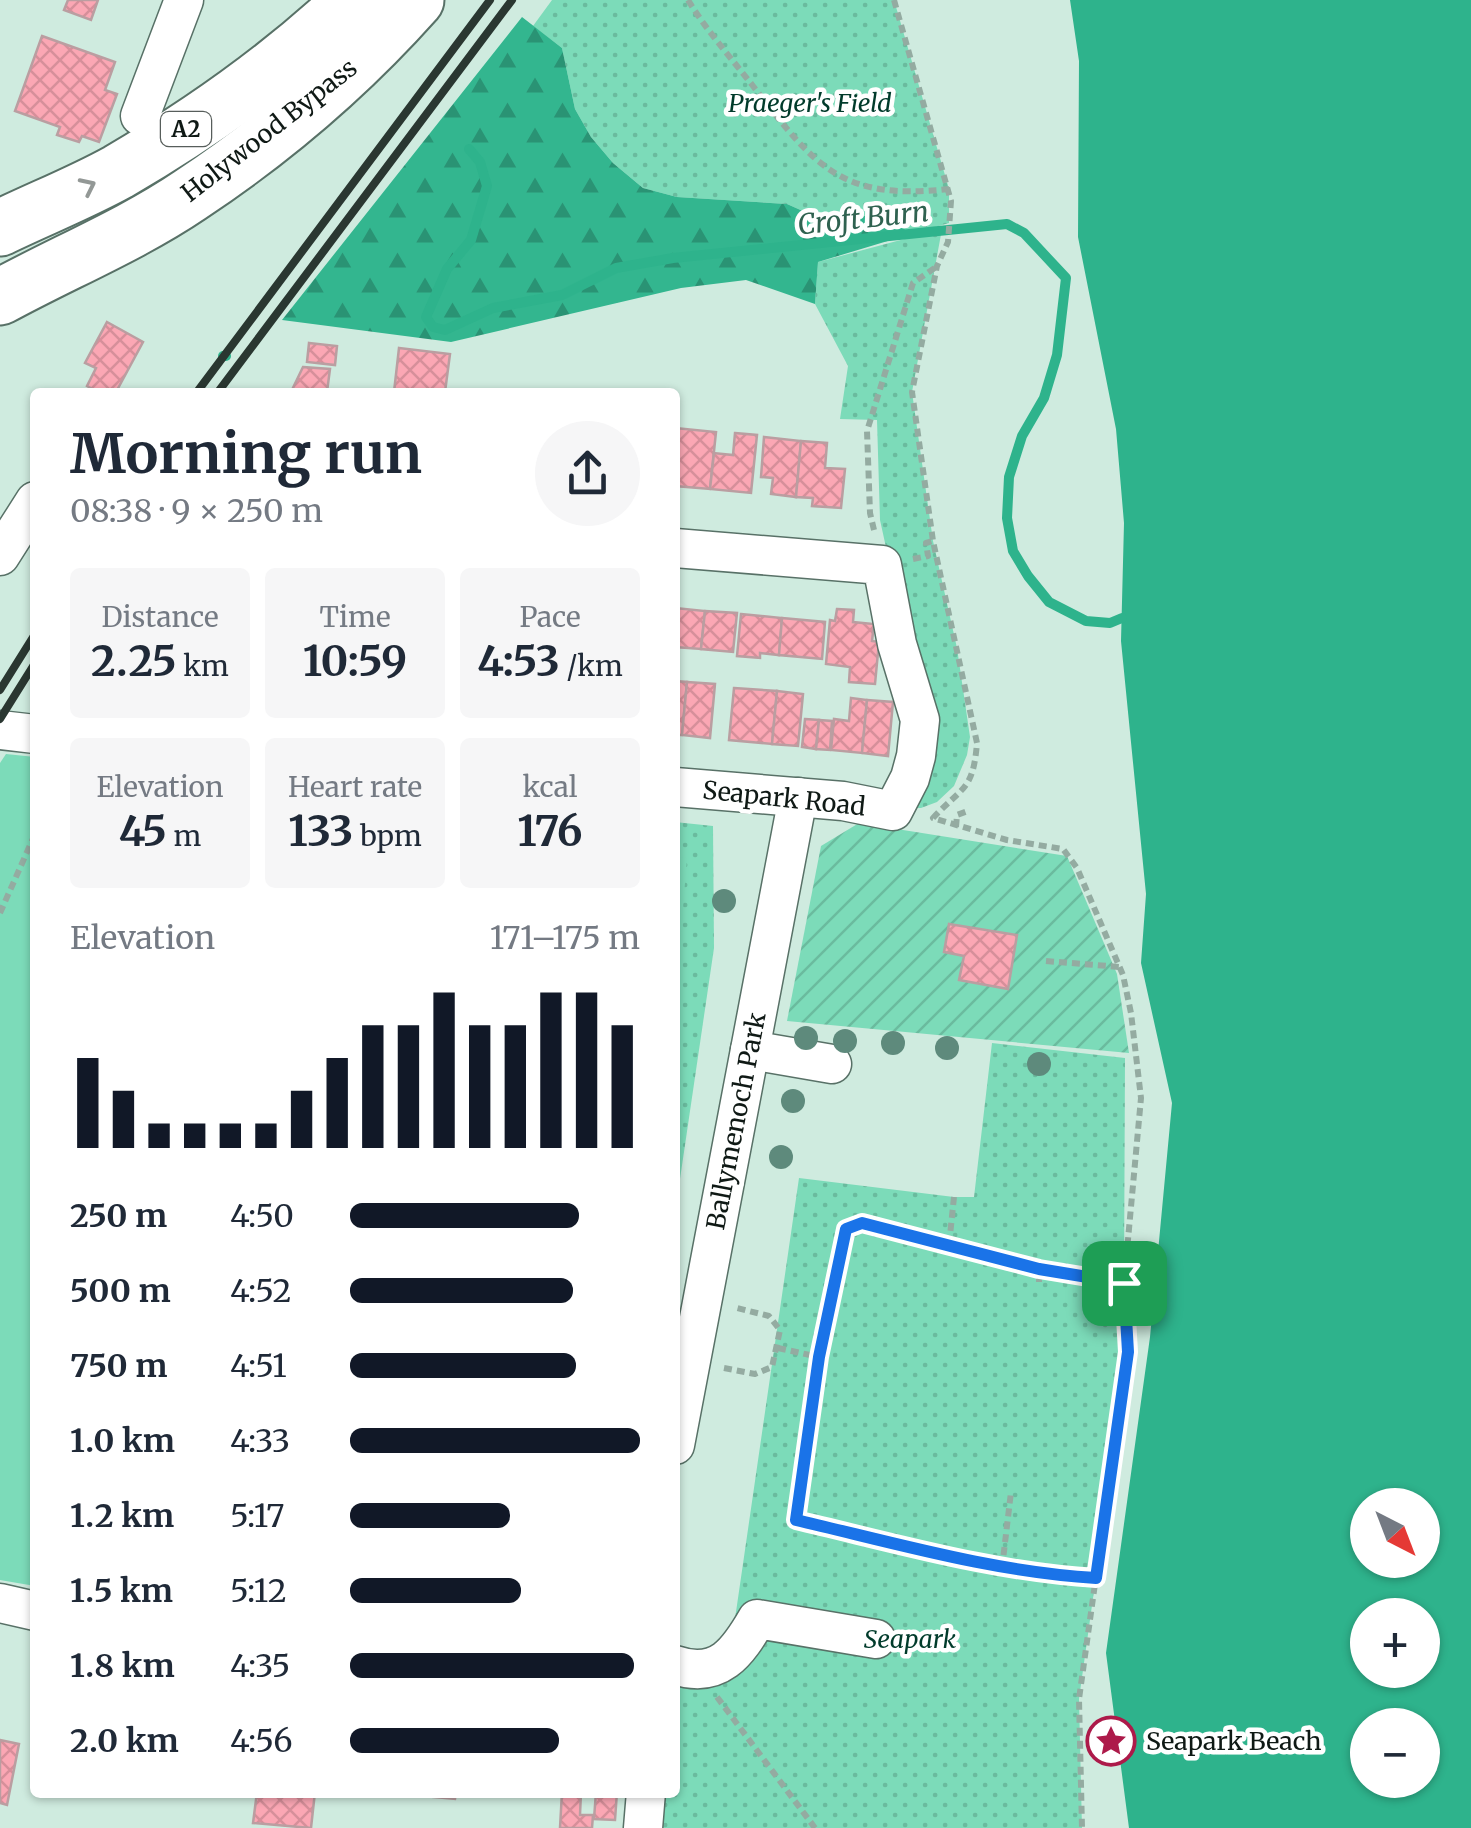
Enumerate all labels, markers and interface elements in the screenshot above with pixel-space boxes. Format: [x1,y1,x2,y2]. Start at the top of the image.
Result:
street label: Holywood Bypass [175,51,363,209]
park label: Praeger's Field [728,87,892,119]
road number: A2 [161,112,211,146]
one-way arrow [78,178,96,198]
water label: Croft Burn [796,193,930,243]
text: Morning run [70,419,422,488]
button: share [535,421,640,526]
text: 08:38 · 9 × 250 m [70,491,323,531]
text: Distance [101,599,219,635]
text: Time [320,599,391,635]
text: Pace [519,599,581,635]
text: 2.25 [91,635,177,687]
text: 10:59 [303,635,407,687]
text: 4:53 [477,635,560,687]
text: km [177,648,229,684]
text: /km [560,648,623,684]
text: Elevation [96,769,224,805]
text: Heart rate [288,769,422,805]
text: kcal [522,769,578,805]
street label: Seapark Road [701,774,867,822]
text: 45 [119,805,167,857]
text: 133 [288,805,353,857]
text: 176 [517,805,583,857]
text: m [167,818,201,854]
text: bpm [353,818,422,854]
text: Elevation [70,918,215,958]
text: 171–175 m [490,918,640,958]
street label: Ballymenoch Park [699,1010,773,1232]
text: 250 m [70,1196,167,1236]
text: 4:50 [230,1196,294,1236]
pin [1082,1241,1167,1326]
icon: arrive [1097,1256,1152,1311]
text: 500 m [70,1271,171,1311]
text: 4:52 [230,1271,292,1311]
text: 750 m [70,1346,168,1386]
text: 4:51 [230,1346,287,1386]
text: 1.0 km [70,1421,175,1461]
text: 4:33 [230,1421,290,1461]
north arrow [1350,1488,1440,1578]
map controls [1350,1488,1440,1798]
text: 1.2 km [70,1496,174,1536]
text: 5:17 [230,1496,285,1536]
text: 1.5 km [70,1571,173,1611]
text: 5:12 [230,1571,287,1611]
button: + [1350,1598,1440,1688]
park label: Seapark [864,1623,956,1655]
text: 1.8 km [70,1646,175,1686]
text: 4:35 [230,1646,290,1686]
button: − [1350,1708,1440,1798]
place icon: Seapark Beach [1085,1715,1137,1767]
text: 2.0 km [70,1721,179,1761]
text: 4:56 [230,1721,293,1761]
place label: Seapark Beach [1146,1725,1322,1757]

